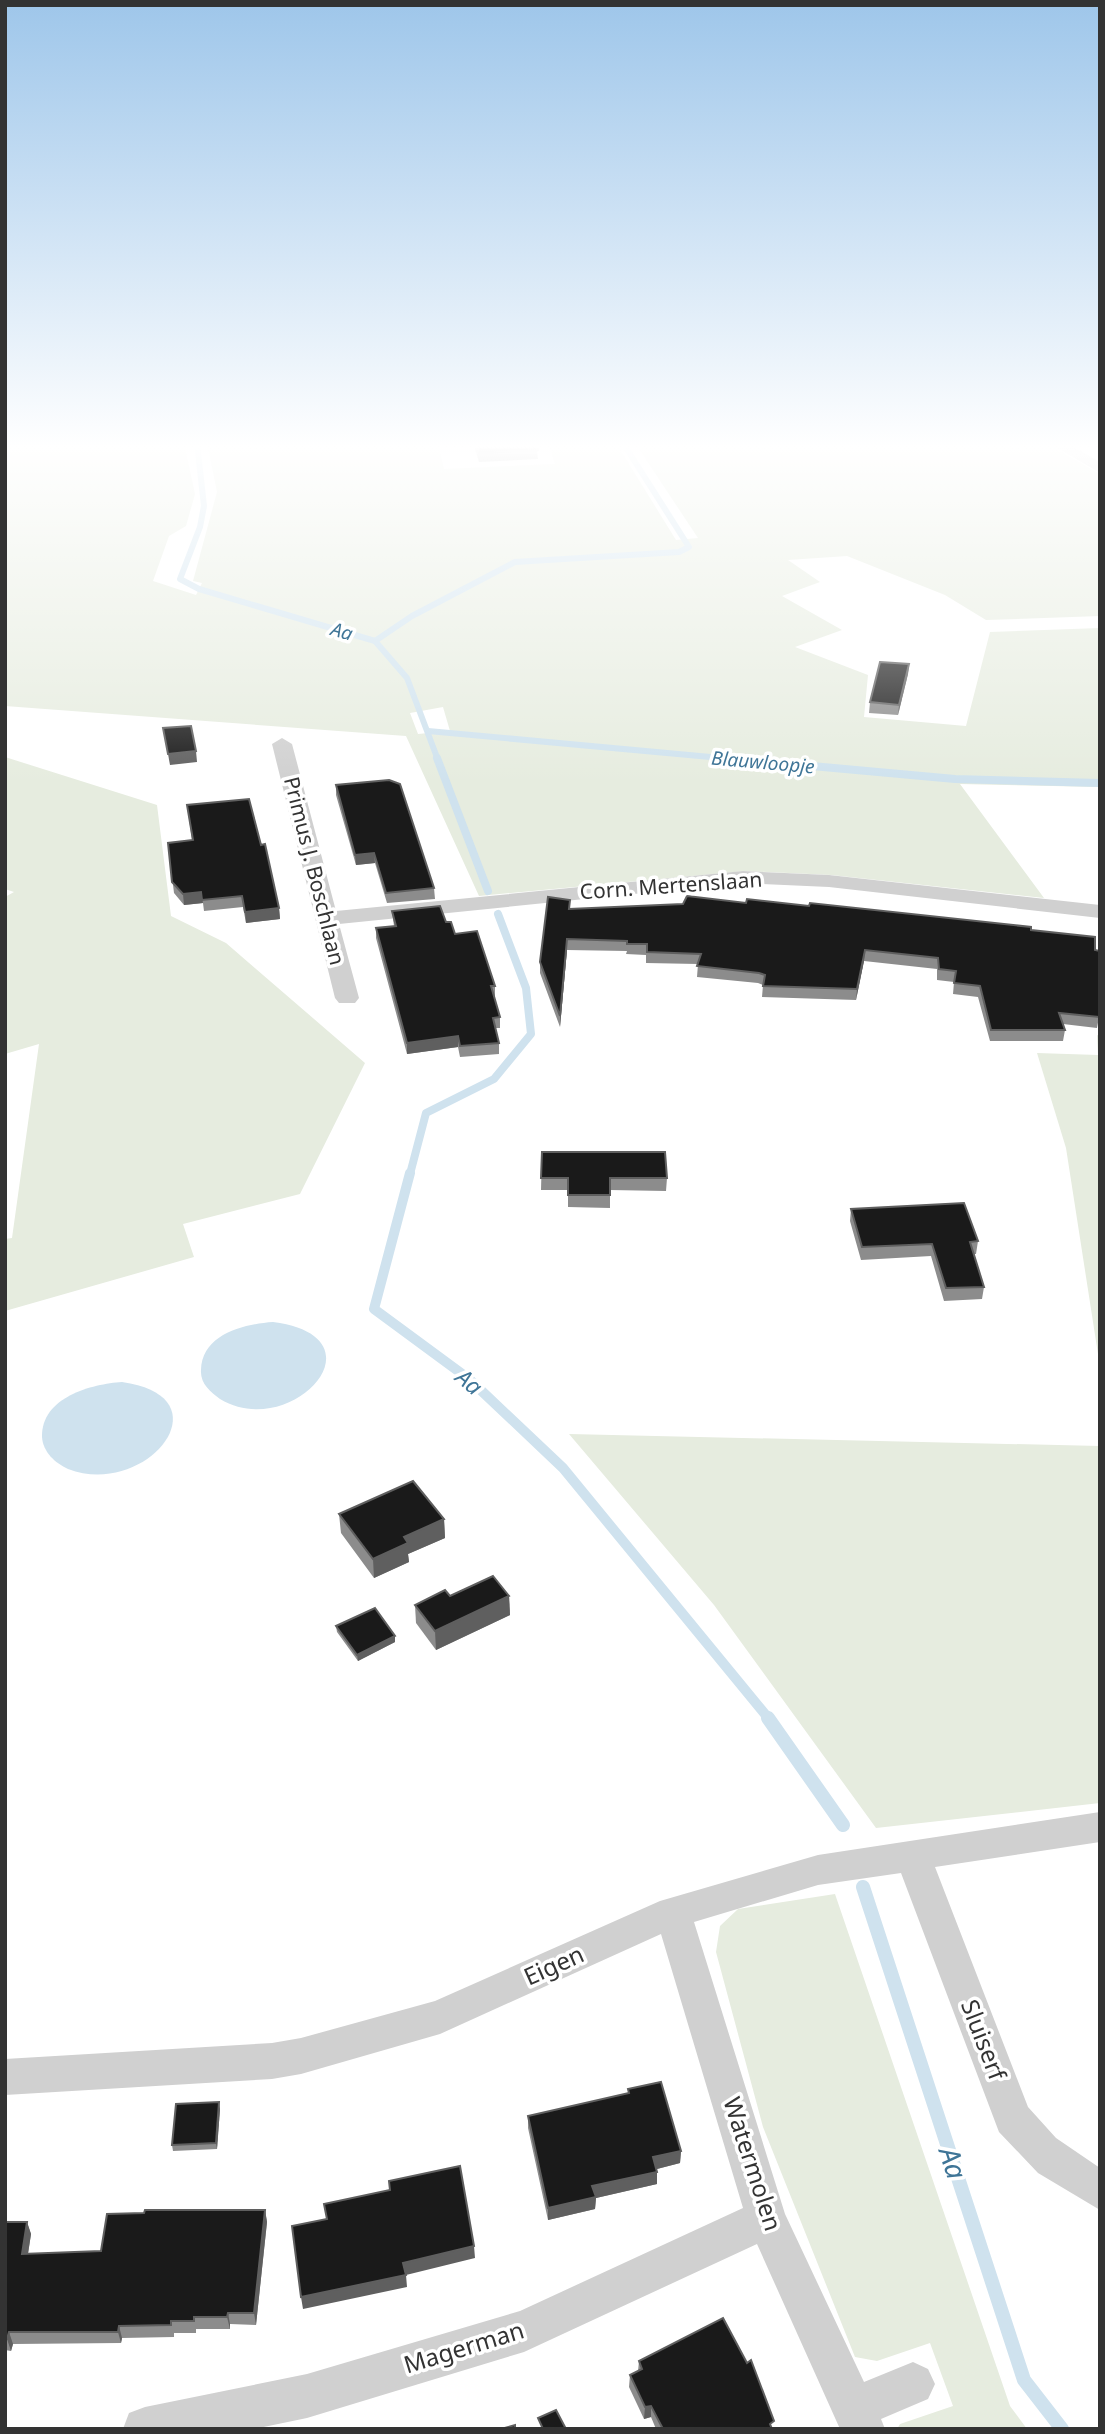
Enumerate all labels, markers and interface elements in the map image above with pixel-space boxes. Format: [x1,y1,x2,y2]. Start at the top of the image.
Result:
water label: Aa [326,615,356,647]
water label: Blauwloopje [710,745,816,779]
street label: Primus J. Boschlaan [278,774,352,968]
street label: Corn. Mertenslaan [579,865,763,905]
water label: Aa [448,1359,490,1402]
street label: Eigen [518,1937,589,1992]
street label: Sluiserf [954,1995,1015,2086]
street label: Watermolen [716,2092,791,2235]
water label: Aa [930,2140,977,2184]
street label: Magerman [399,2313,528,2380]

